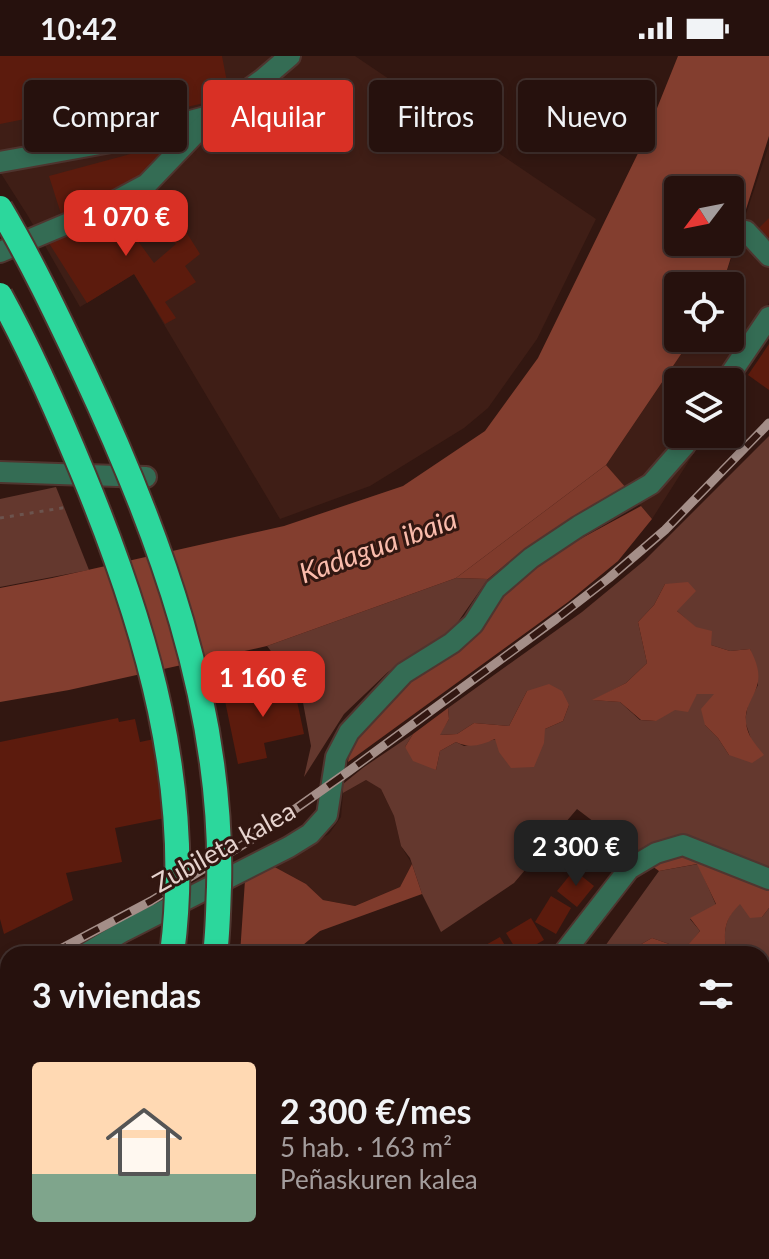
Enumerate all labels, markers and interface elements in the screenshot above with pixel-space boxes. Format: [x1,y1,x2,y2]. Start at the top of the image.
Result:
text: 10:42 [40,10,117,46]
chip: Comprar [24,80,187,152]
chip: Alquilar [203,80,353,152]
chip: Filtros [369,80,502,152]
chip: Nuevo [518,80,655,152]
north arrow [664,176,744,256]
map controls [664,176,744,448]
pin: 1 070 € [52,190,200,258]
text: 1 070 € [82,200,170,232]
button: locate [664,272,744,352]
button: layers [664,368,744,448]
water label: Kadagua ibaia [294,501,461,589]
pin: 1 160 € [189,651,337,719]
text: 1 160 € [219,661,307,693]
street label: Zubileta kalea [147,794,300,898]
pin: 2 300 € [502,820,650,888]
text: 2 300 € [532,830,620,862]
icon: filters [694,972,738,1016]
text: 3 viviendas [32,974,201,1015]
text: 2 300 €/mes [280,1090,472,1131]
icon: home [96,1094,192,1190]
text: 5 hab. · 163 m² [280,1131,452,1163]
text: Peñaskuren kalea [280,1163,478,1195]

